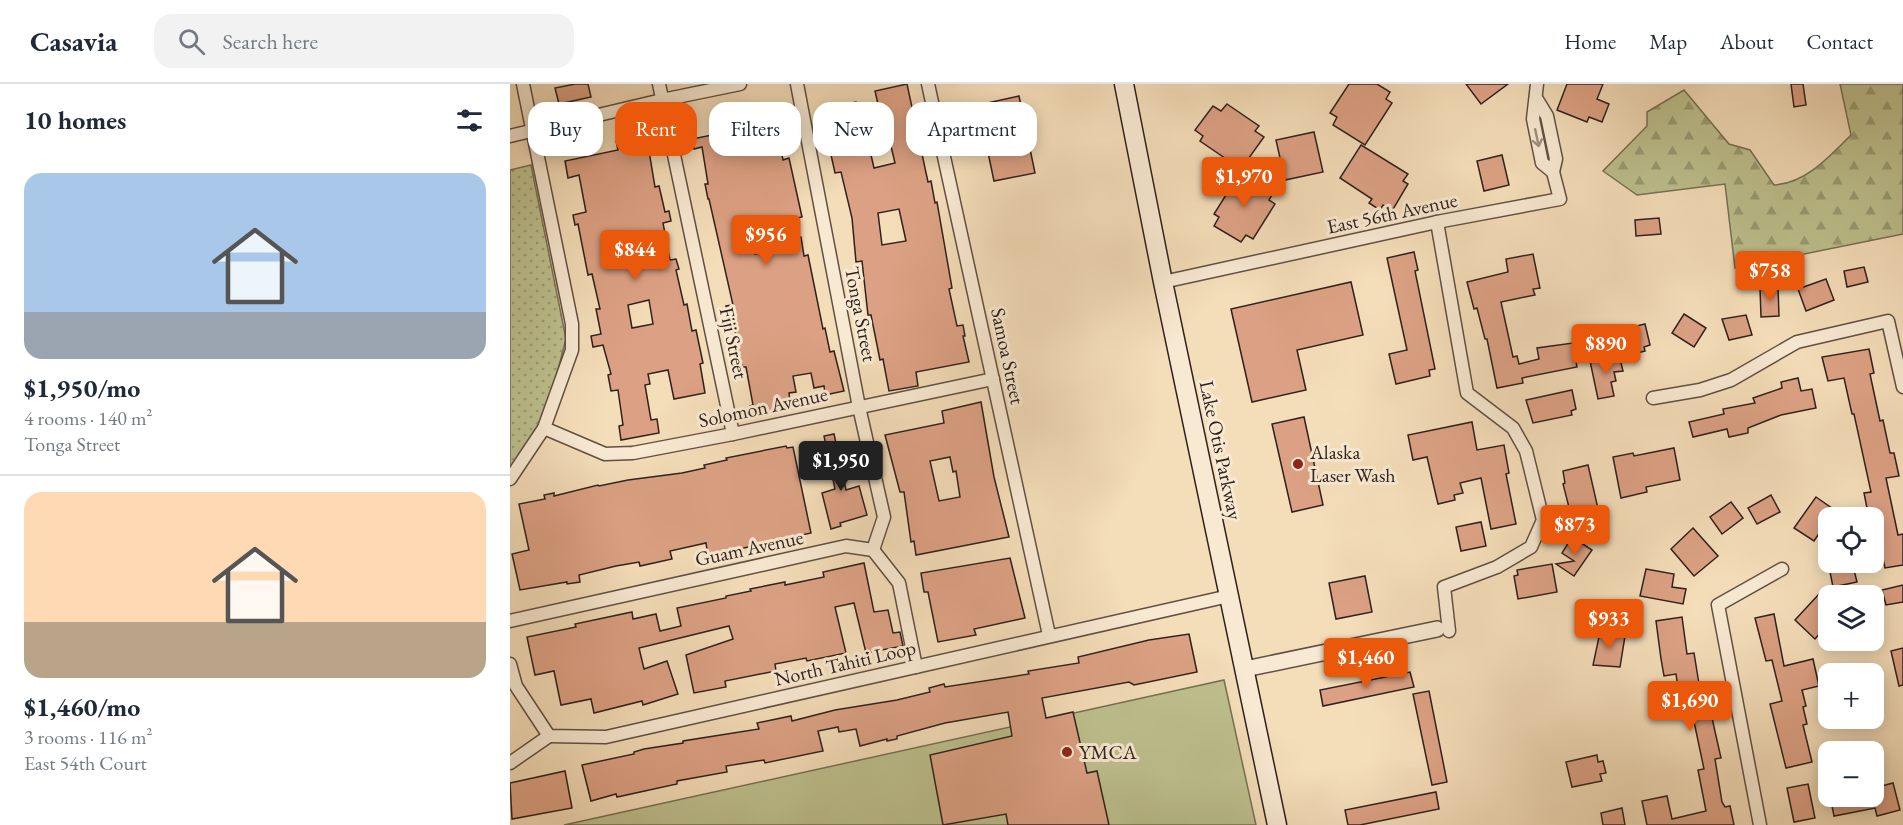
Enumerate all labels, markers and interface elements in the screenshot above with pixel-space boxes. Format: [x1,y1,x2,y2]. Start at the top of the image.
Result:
search box [154,14,574,68]
text: Casavia [30,23,118,59]
icon: search [175,25,208,58]
text: Search here [223,27,318,56]
text: Home [1564,28,1616,55]
text: Map [1649,28,1687,55]
text: About [1720,28,1773,55]
text: Contact [1806,28,1873,55]
chip: Buy [528,102,603,156]
chip: Rent [615,102,697,156]
chip: Filters [709,102,801,156]
chip: New [813,102,894,156]
chip: Apartment [906,102,1037,156]
text: 10 homes [24,103,126,137]
icon: filters [453,104,486,137]
one-way arrow [1532,127,1543,147]
pin: $1,970 [1195,157,1293,208]
text: $1,970 [1216,163,1272,189]
street label: East 56th Avenue [1324,186,1460,240]
icon: home [201,212,309,320]
pin: $956 [730,215,802,266]
text: $956 [746,221,786,247]
pin: $844 [599,230,671,281]
text: $844 [615,236,655,262]
pin: $758 [1734,251,1806,302]
text: $758 [1750,257,1790,283]
street label: Tonga Street [839,264,883,364]
street label: Fiji Street [714,305,754,382]
street label: Samoa Street [985,305,1031,407]
pin: $890 [1570,324,1642,375]
text: $890 [1586,330,1626,356]
text: $1,950/mo [24,371,140,405]
street label: Lake Otis Parkway [1194,378,1249,522]
street label: Solomon Avenue [696,381,830,433]
text: 4 rooms · 140 m² [24,405,152,431]
text: Tonga Street [24,431,120,457]
place label: Alaska Laser Wash [1309,439,1396,488]
pin: $1,950 [792,441,890,492]
text: $1,950 [813,447,869,473]
marker: Alaska Laser Wash [1291,457,1305,471]
pin: $873 [1539,505,1611,556]
map controls [1818,507,1884,807]
button: locate [1818,507,1884,573]
text: $873 [1555,511,1595,537]
street label: Guam Avenue [692,524,806,572]
icon: home [201,531,309,639]
button: layers [1818,585,1884,651]
pin: $933 [1573,599,1645,650]
text: $933 [1589,605,1629,631]
street label: North Tahiti Loop [772,634,918,692]
pin: $1,460 [1317,638,1415,689]
text: $1,460 [1338,644,1394,670]
button: + [1818,663,1884,729]
pin: $1,690 [1641,681,1739,732]
text: $1,690 [1662,687,1718,713]
text: $1,460/mo [24,690,140,724]
text: 3 rooms · 116 m² [24,724,152,750]
place label: YMCA [1079,739,1137,765]
button: − [1818,741,1884,807]
marker: YMCA [1060,745,1074,759]
text: East 54th Court [24,750,147,776]

